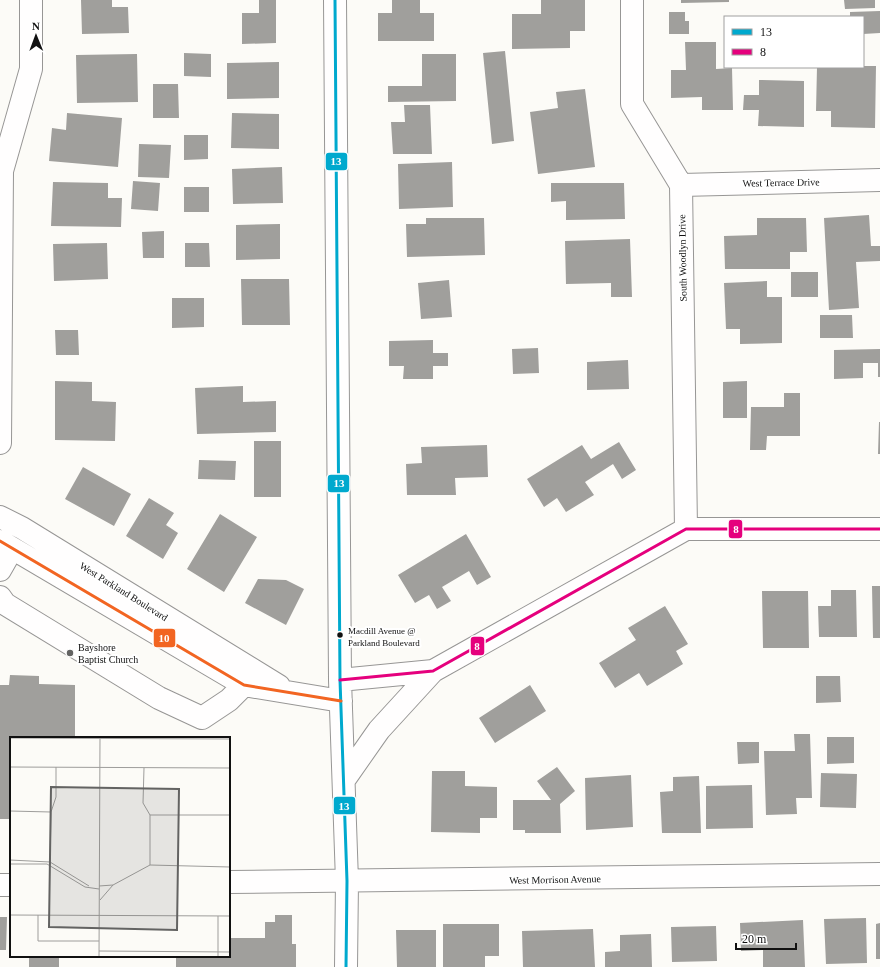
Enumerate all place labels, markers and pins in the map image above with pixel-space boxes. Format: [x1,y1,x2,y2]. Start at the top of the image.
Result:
place label: Macdill Avenue @ Parkland Boulevard [348,626,420,648]
marker: Macdill Avenue @ Parkland Boulevard [335,630,345,640]
place label: Bayshore Baptist Church [78,642,138,665]
marker: Bayshore Baptist Church [65,648,75,658]

